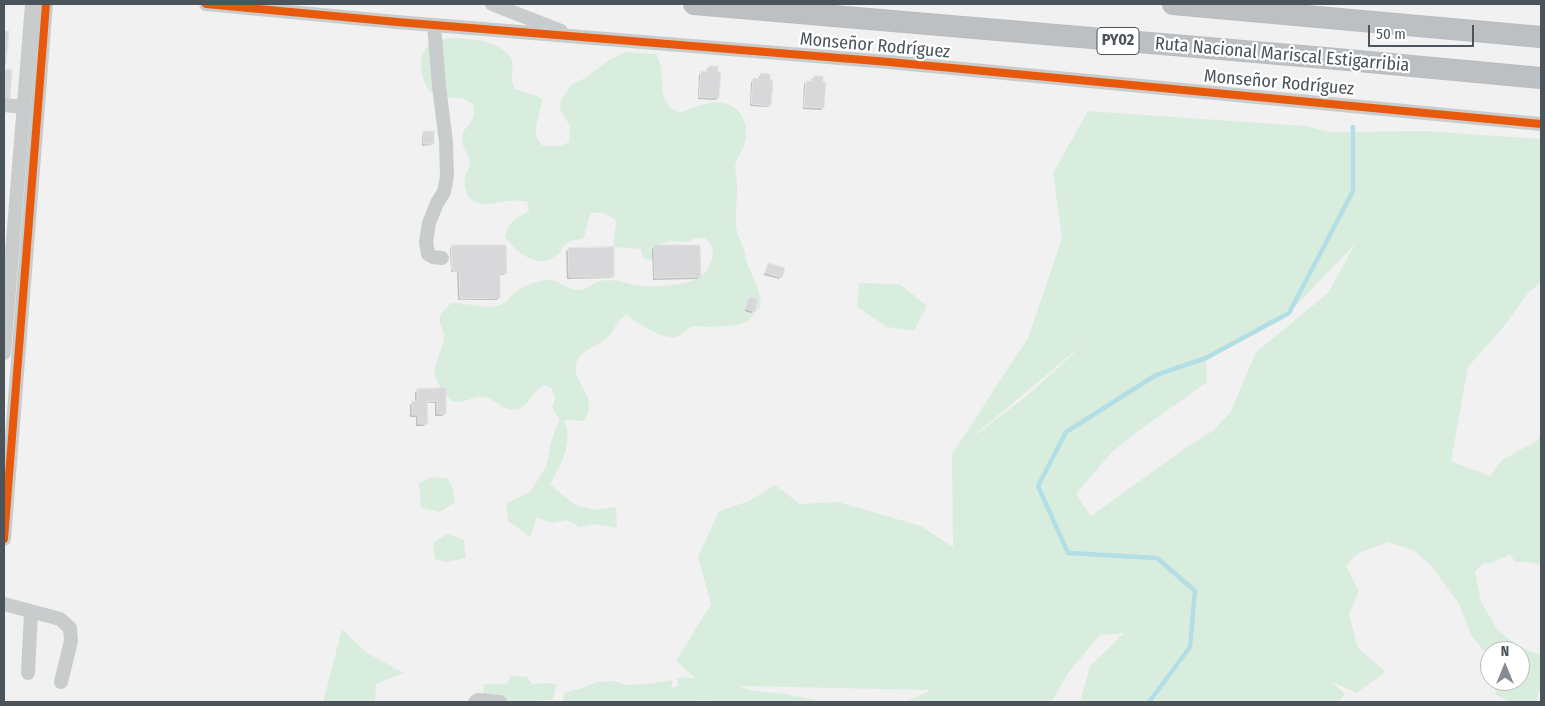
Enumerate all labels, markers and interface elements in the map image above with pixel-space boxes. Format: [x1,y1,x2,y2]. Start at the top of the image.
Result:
scale bar [1370,15,1476,47]
text: 50 m [1376,25,1406,43]
road number: PY02 [1097,27,1139,54]
street label: Monseñor Rodríguez [799,29,951,63]
street label: Ruta Nacional Mariscal Estigarribia [1154,33,1410,77]
street label: Monseñor Rodríguez [1203,66,1355,100]
north arrow [1480,641,1530,691]
text: N [1501,643,1509,660]

